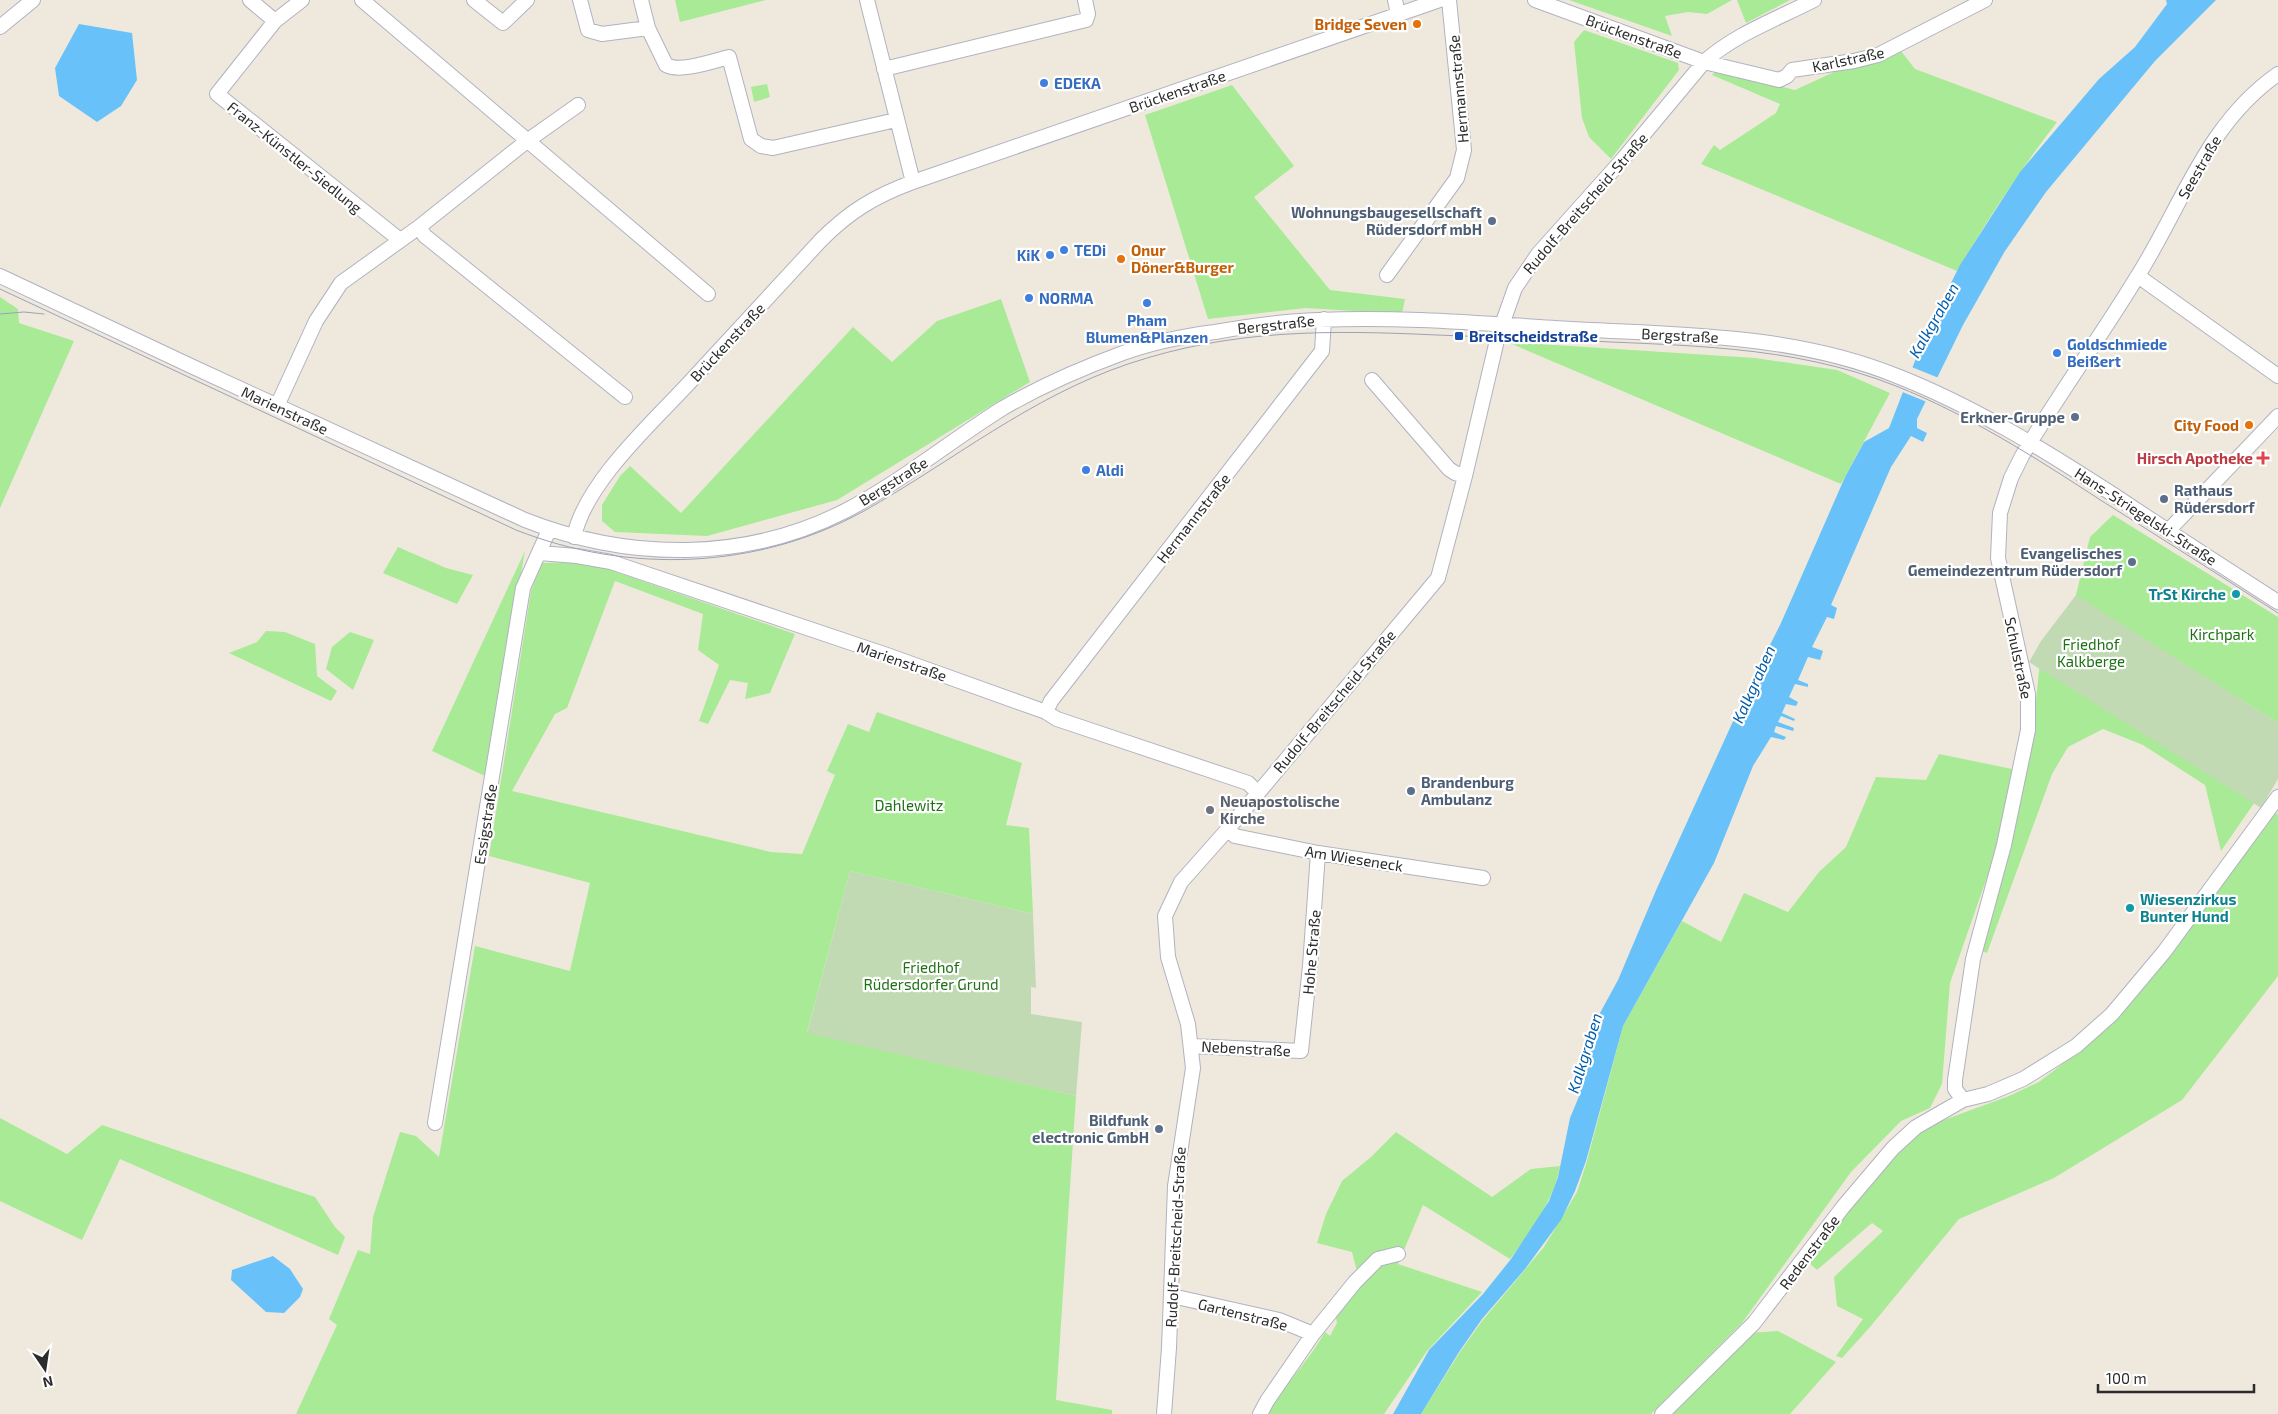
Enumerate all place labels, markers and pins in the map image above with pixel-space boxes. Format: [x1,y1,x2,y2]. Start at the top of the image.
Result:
place label: Bridge Seven [1315,15,1407,33]
marker: Bridge Seven [1411,18,1423,30]
place label: EDEKA [1054,74,1101,92]
marker: EDEKA [1038,77,1050,89]
place label: Wohnungsbaugesellschaft Rüdersdorf mbH [1291,203,1482,238]
marker: Wohnungsbaugesellschaft Rüdersdorf mbH [1486,215,1498,227]
place label: TEDi [1074,241,1106,259]
place label: Onur Döner&Burger [1131,241,1234,276]
marker: TEDi [1058,244,1070,256]
place label: KiK [1017,246,1040,264]
marker: KiK [1044,249,1056,261]
marker: Onur Döner&Burger [1115,253,1127,265]
place label: NORMA [1039,289,1094,307]
marker: NORMA [1023,292,1035,304]
marker: Pham Blumen&Planzen [1141,297,1153,309]
place label: Pham Blumen&Planzen [1086,311,1208,346]
place label: Breitscheidstraße [1469,327,1598,345]
marker: Breitscheidstraße [1453,330,1465,342]
place label: Goldschmiede Beißert [2067,335,2167,370]
marker: Goldschmiede Beißert [2051,347,2063,359]
place label: Erkner-Gruppe [1960,408,2065,426]
marker: Erkner-Gruppe [2069,411,2081,423]
place label: City Food [2174,416,2239,435]
marker: City Food [2243,419,2255,431]
place label: Hirsch Apotheke [2137,449,2253,467]
marker: Hirsch Apotheke [2257,452,2269,464]
place label: Aldi [1096,461,1124,479]
marker: Aldi [1080,464,1092,476]
place label: Rathaus Rüdersdorf [2174,481,2256,516]
marker: Rathaus Rüdersdorf [2158,493,2170,505]
place label: Evangelisches Gemeindezentrum Rüdersdorf [1908,544,2123,579]
marker: Evangelisches Gemeindezentrum Rüdersdorf [2126,556,2138,568]
place label: TrSt Kirche [2149,585,2226,603]
marker: TrSt Kirche [2230,588,2242,600]
place label: Brandenburg Ambulanz [1421,773,1514,808]
marker: Brandenburg Ambulanz [1405,785,1417,797]
place label: Neuapostolische Kirche [1220,792,1340,827]
marker: Neuapostolische Kirche [1204,804,1216,816]
place label: Wiesenzirkus Bunter Hund [2140,890,2236,925]
marker: Wiesenzirkus Bunter Hund [2124,902,2136,914]
place label: Bildfunk electronic GmbH [1032,1111,1150,1146]
marker: Bildfunk electronic GmbH [1153,1123,1165,1135]

